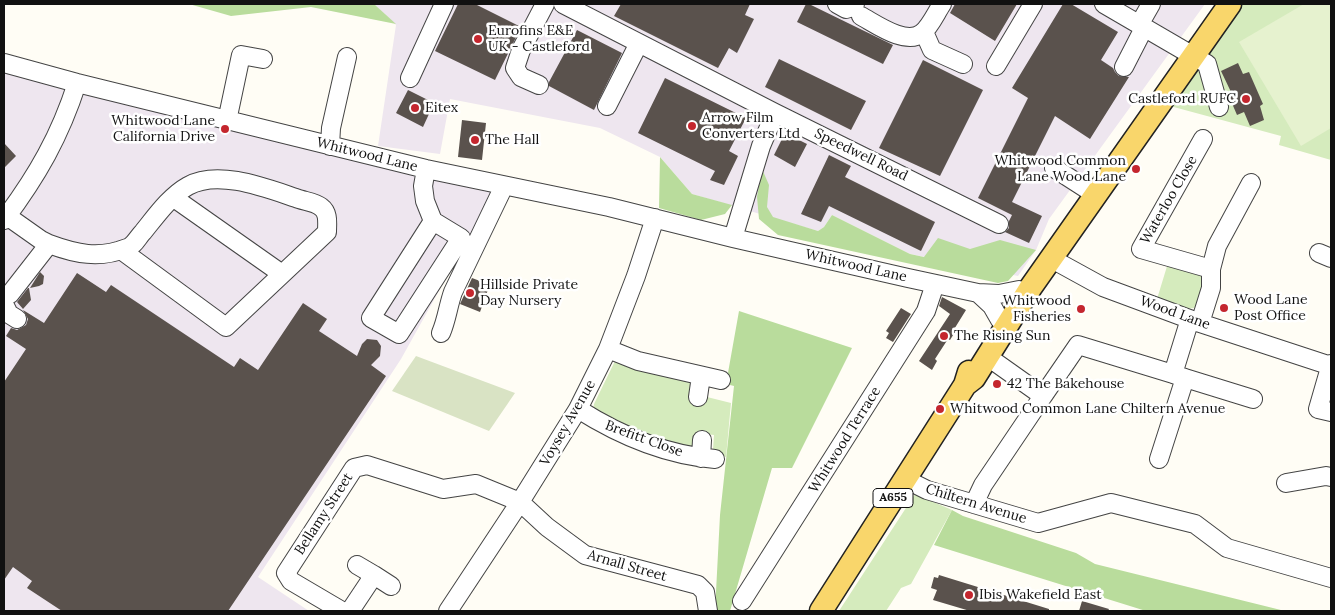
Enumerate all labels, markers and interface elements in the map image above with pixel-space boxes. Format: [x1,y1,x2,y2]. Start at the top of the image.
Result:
place label: Eurofins E&E UK - Castleford [488,23,590,56]
marker: Eurofins E&E UK - Castleford [472,33,484,45]
place label: Castleford RUFC [1128,91,1236,107]
marker: Castleford RUFC [1240,93,1252,105]
place label: Eitex [425,100,458,116]
marker: Eitex [409,102,421,114]
place label: Arrow Film Converters Ltd [702,110,800,142]
place label: Whitwood Lane California Drive [111,113,215,146]
marker: Arrow Film Converters Ltd [686,120,698,132]
marker: Whitwood Lane California Drive [219,123,231,135]
street label: Speedwell Road [811,125,911,185]
place label: The Hall [485,132,539,148]
street label: Whitwood Lane [315,134,419,176]
marker: The Hall [469,134,481,146]
place label: Whitwood Common Lane Wood Lane [994,153,1126,186]
street label: Waterloo Close [1137,153,1201,247]
marker: Whitwood Common Lane Wood Lane [1130,163,1142,175]
street label: Whitwood Lane [804,246,908,286]
place label: Hillside Private Day Nursery [480,277,578,310]
marker: Hillside Private Day Nursery [464,287,476,299]
place label: Wood Lane Post Office [1234,292,1308,324]
place label: Whitwood Fisheries [1003,293,1071,326]
street label: Wood Lane [1138,293,1212,333]
marker: Wood Lane Post Office [1218,302,1230,314]
marker: Whitwood Fisheries [1075,303,1087,315]
place label: The Rising Sun [954,328,1050,344]
marker: The Rising Sun [938,330,950,342]
place label: 42 The Bakehouse [1007,376,1124,392]
street label: Voysey Avenue [537,377,599,469]
marker: 42 The Bakehouse [991,378,1003,390]
street label: Whitwood Terrace [806,384,884,496]
place label: Whitwood Common Lane Chiltern Avenue [950,401,1225,417]
marker: Whitwood Common Lane Chiltern Avenue [934,403,946,415]
street label: Brefitt Close [603,417,685,461]
street label: Bellamy Street [291,470,357,558]
street label: Chiltern Avenue [923,481,1029,527]
road number: A655 [873,488,913,508]
street label: Arnall Street [585,547,669,585]
place label: Ibis Wakefield East [979,587,1102,603]
marker: Ibis Wakefield East [963,589,975,601]

